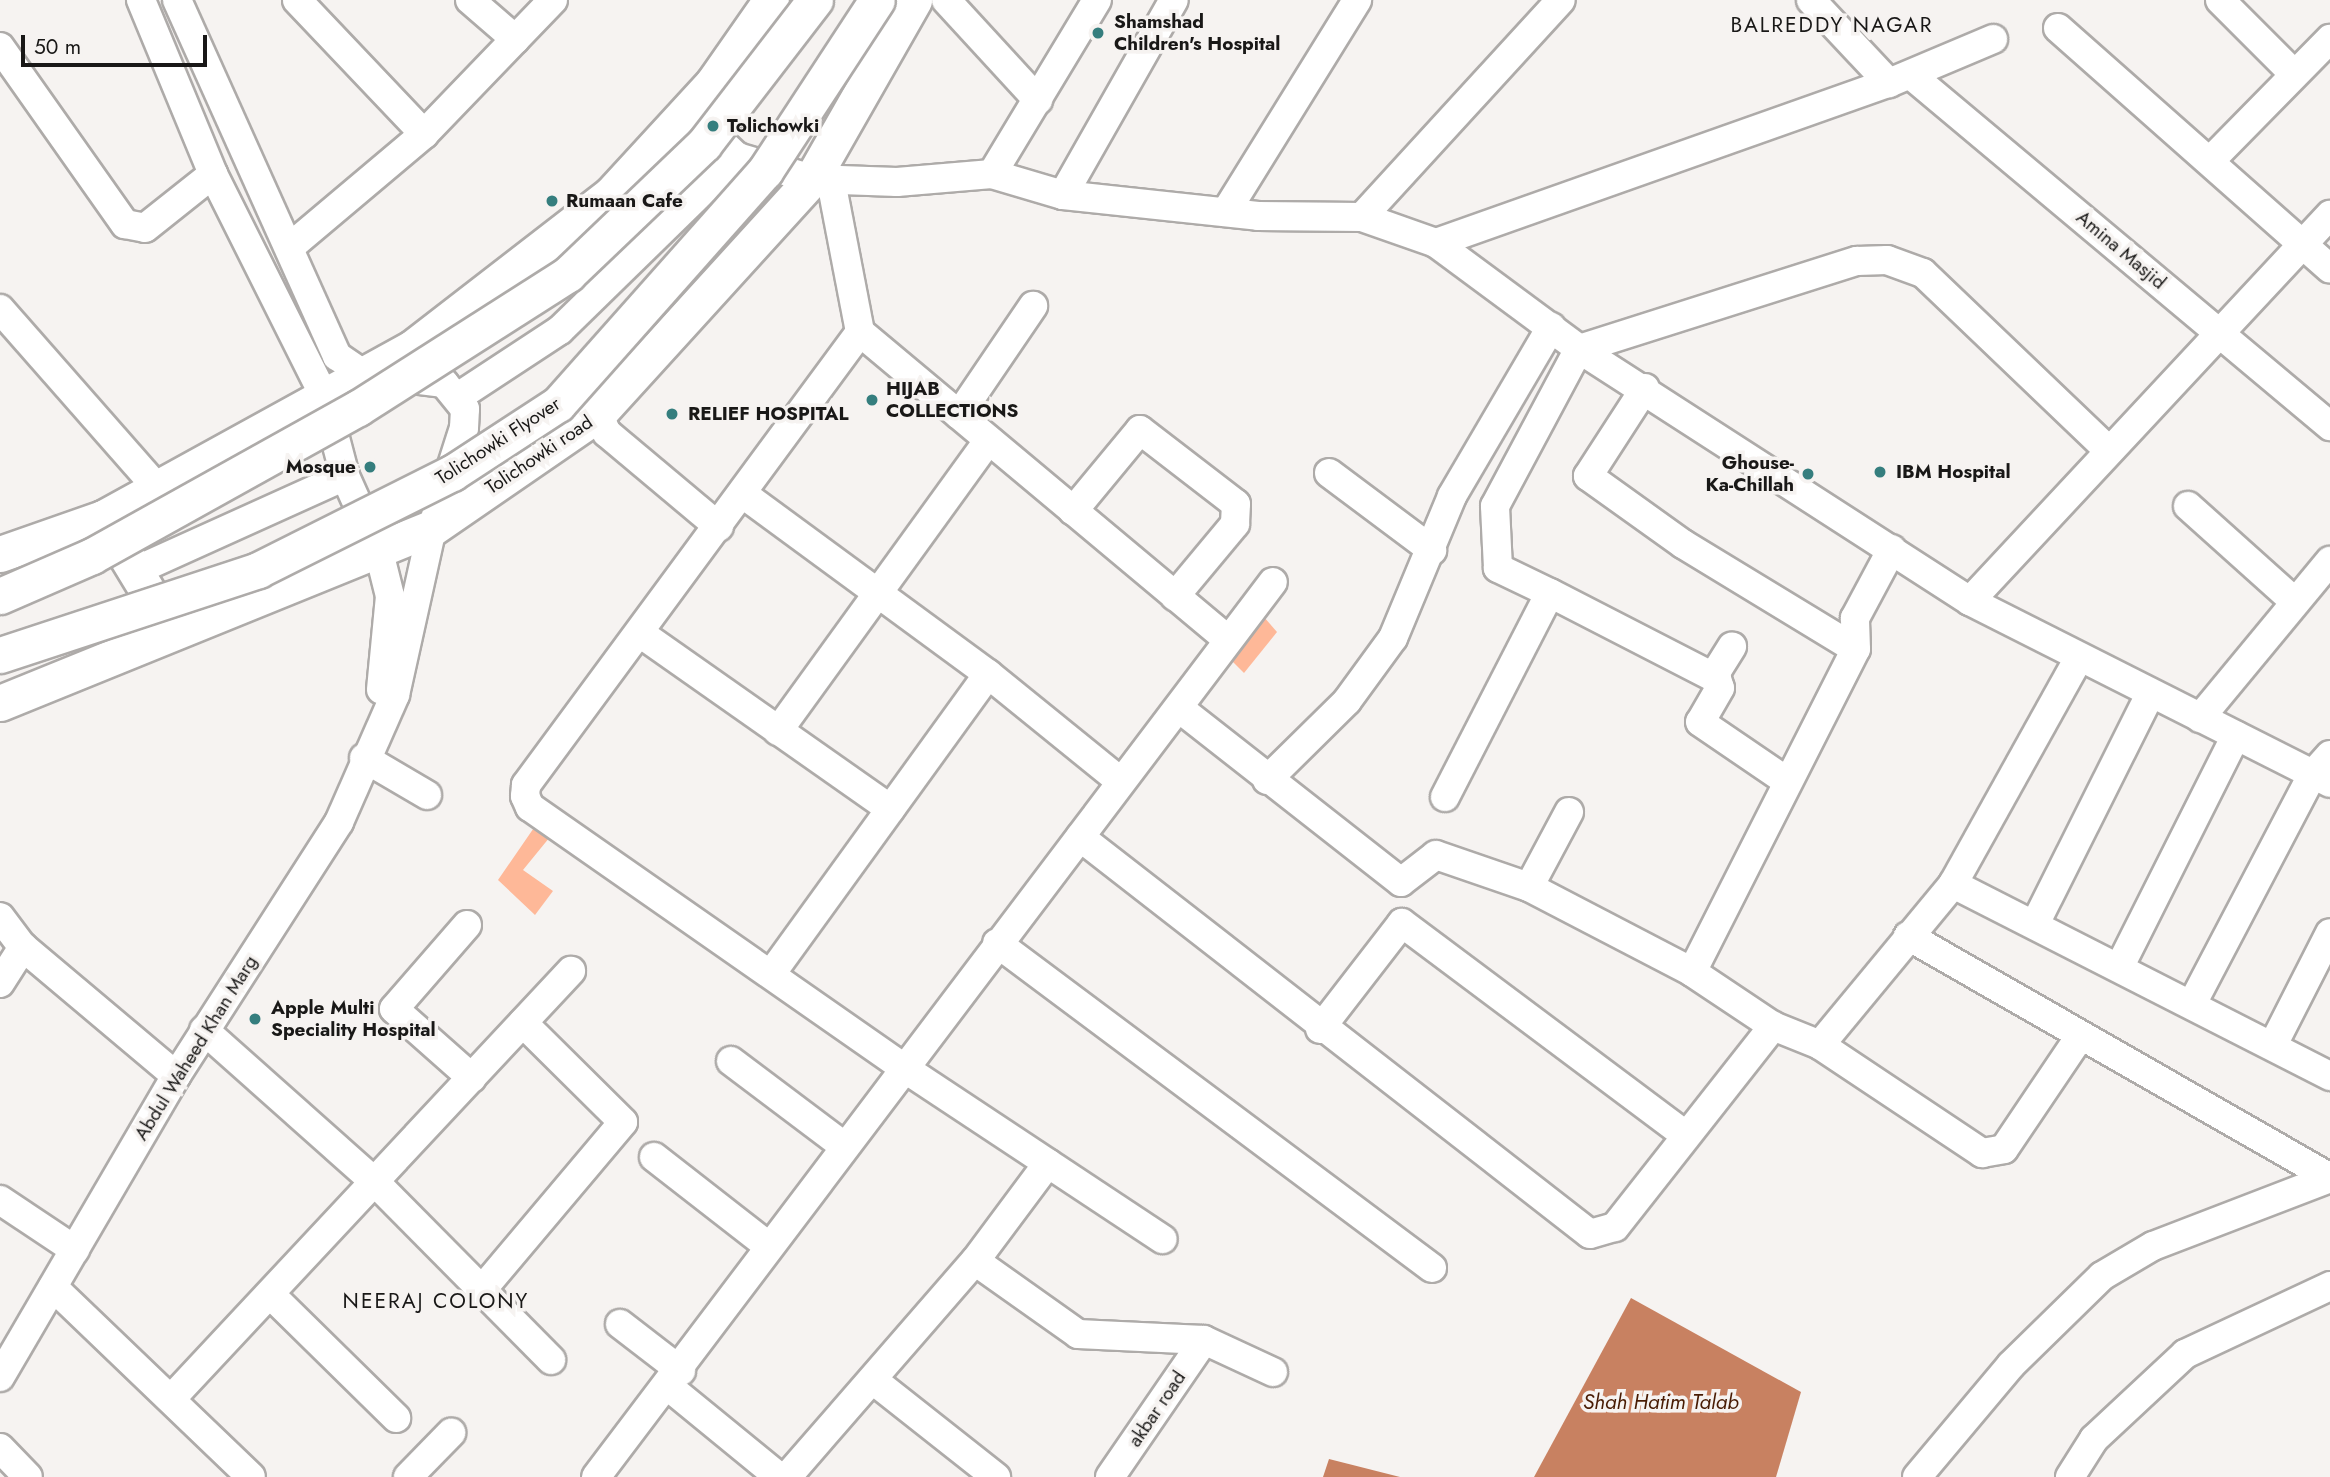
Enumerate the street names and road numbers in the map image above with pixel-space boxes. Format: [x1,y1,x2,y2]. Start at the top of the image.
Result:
street label: Amina Masjid [2072,206,2170,294]
street label: Tolichowki Flyover [431,392,565,490]
street label: Tolichowki road [481,411,597,499]
street label: Abdul Waheed Khan Marg [130,951,262,1145]
street label: akbar road [1123,1367,1191,1451]

